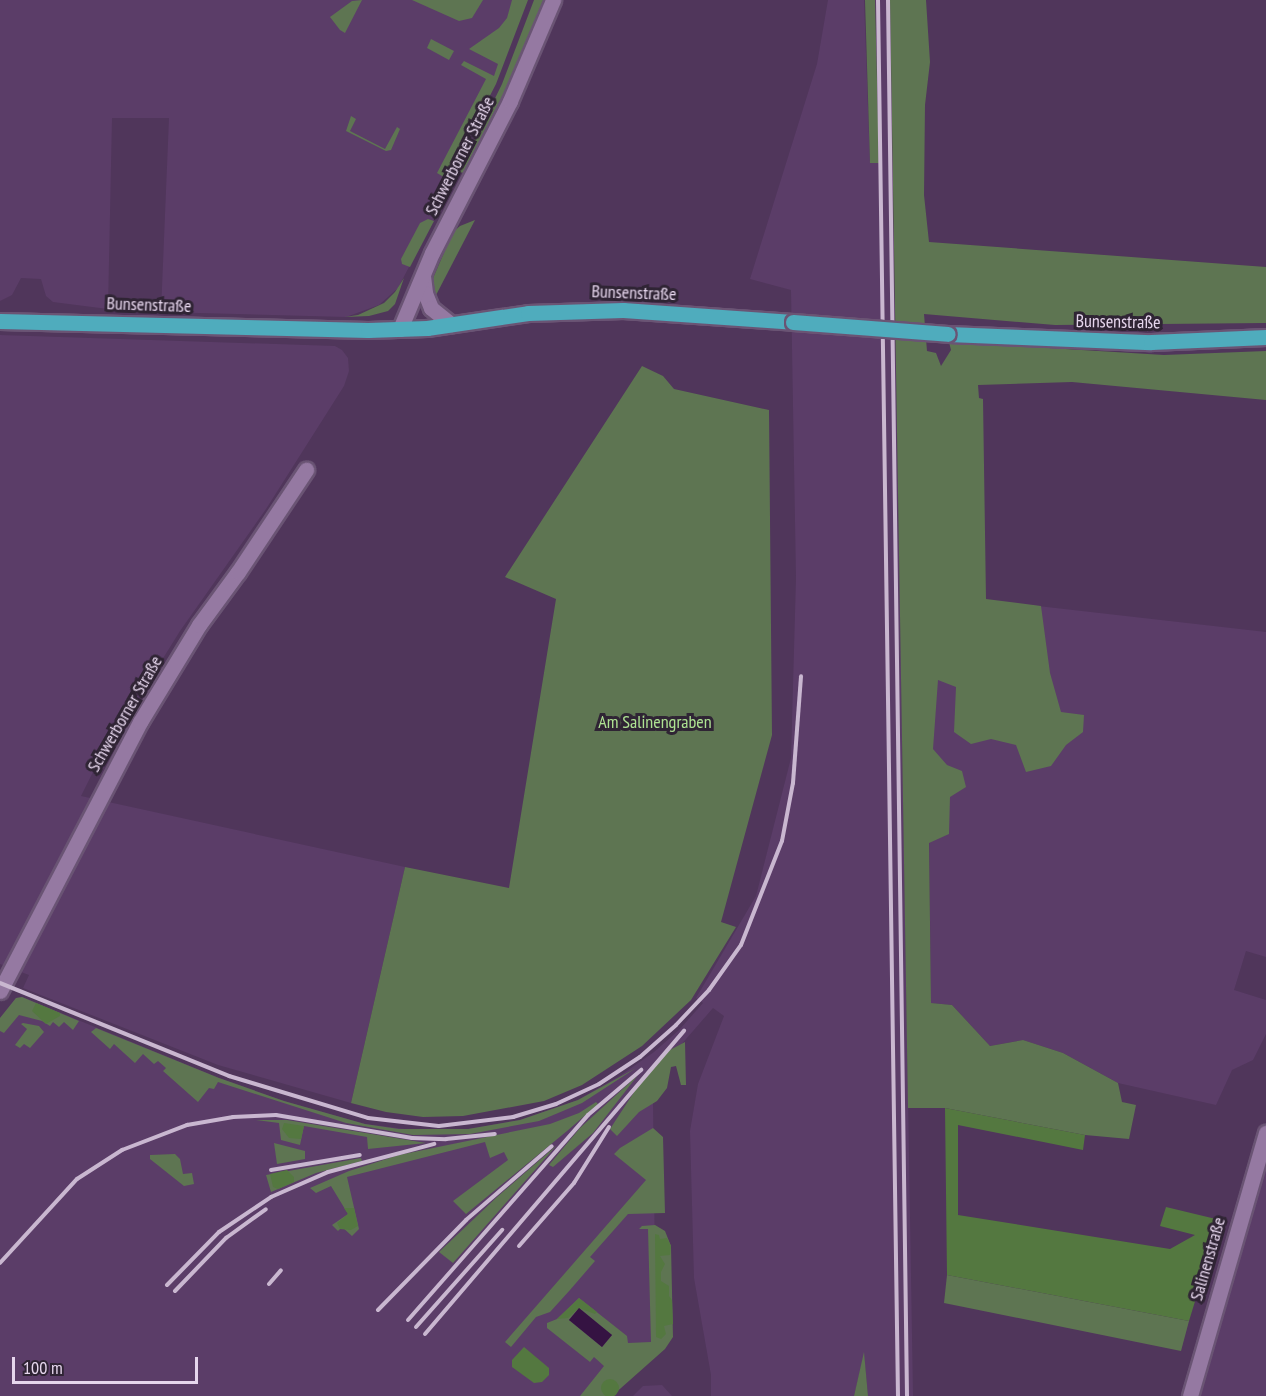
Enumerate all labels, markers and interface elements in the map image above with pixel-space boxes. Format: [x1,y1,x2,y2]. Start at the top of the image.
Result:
street label: Schwerborner Straße [421,93,499,219]
street label: Bunsenstraße [591,281,677,305]
street label: Bunsenstraße [106,293,192,317]
street label: Bunsenstraße [1075,310,1161,334]
street label: Schwerborner Straße [83,652,167,776]
park label: Am Salinengraben [598,711,712,733]
street label: Salinenstraße [1186,1215,1230,1303]
scale bar [15,1345,201,1383]
text: 100 m [23,1356,63,1379]

